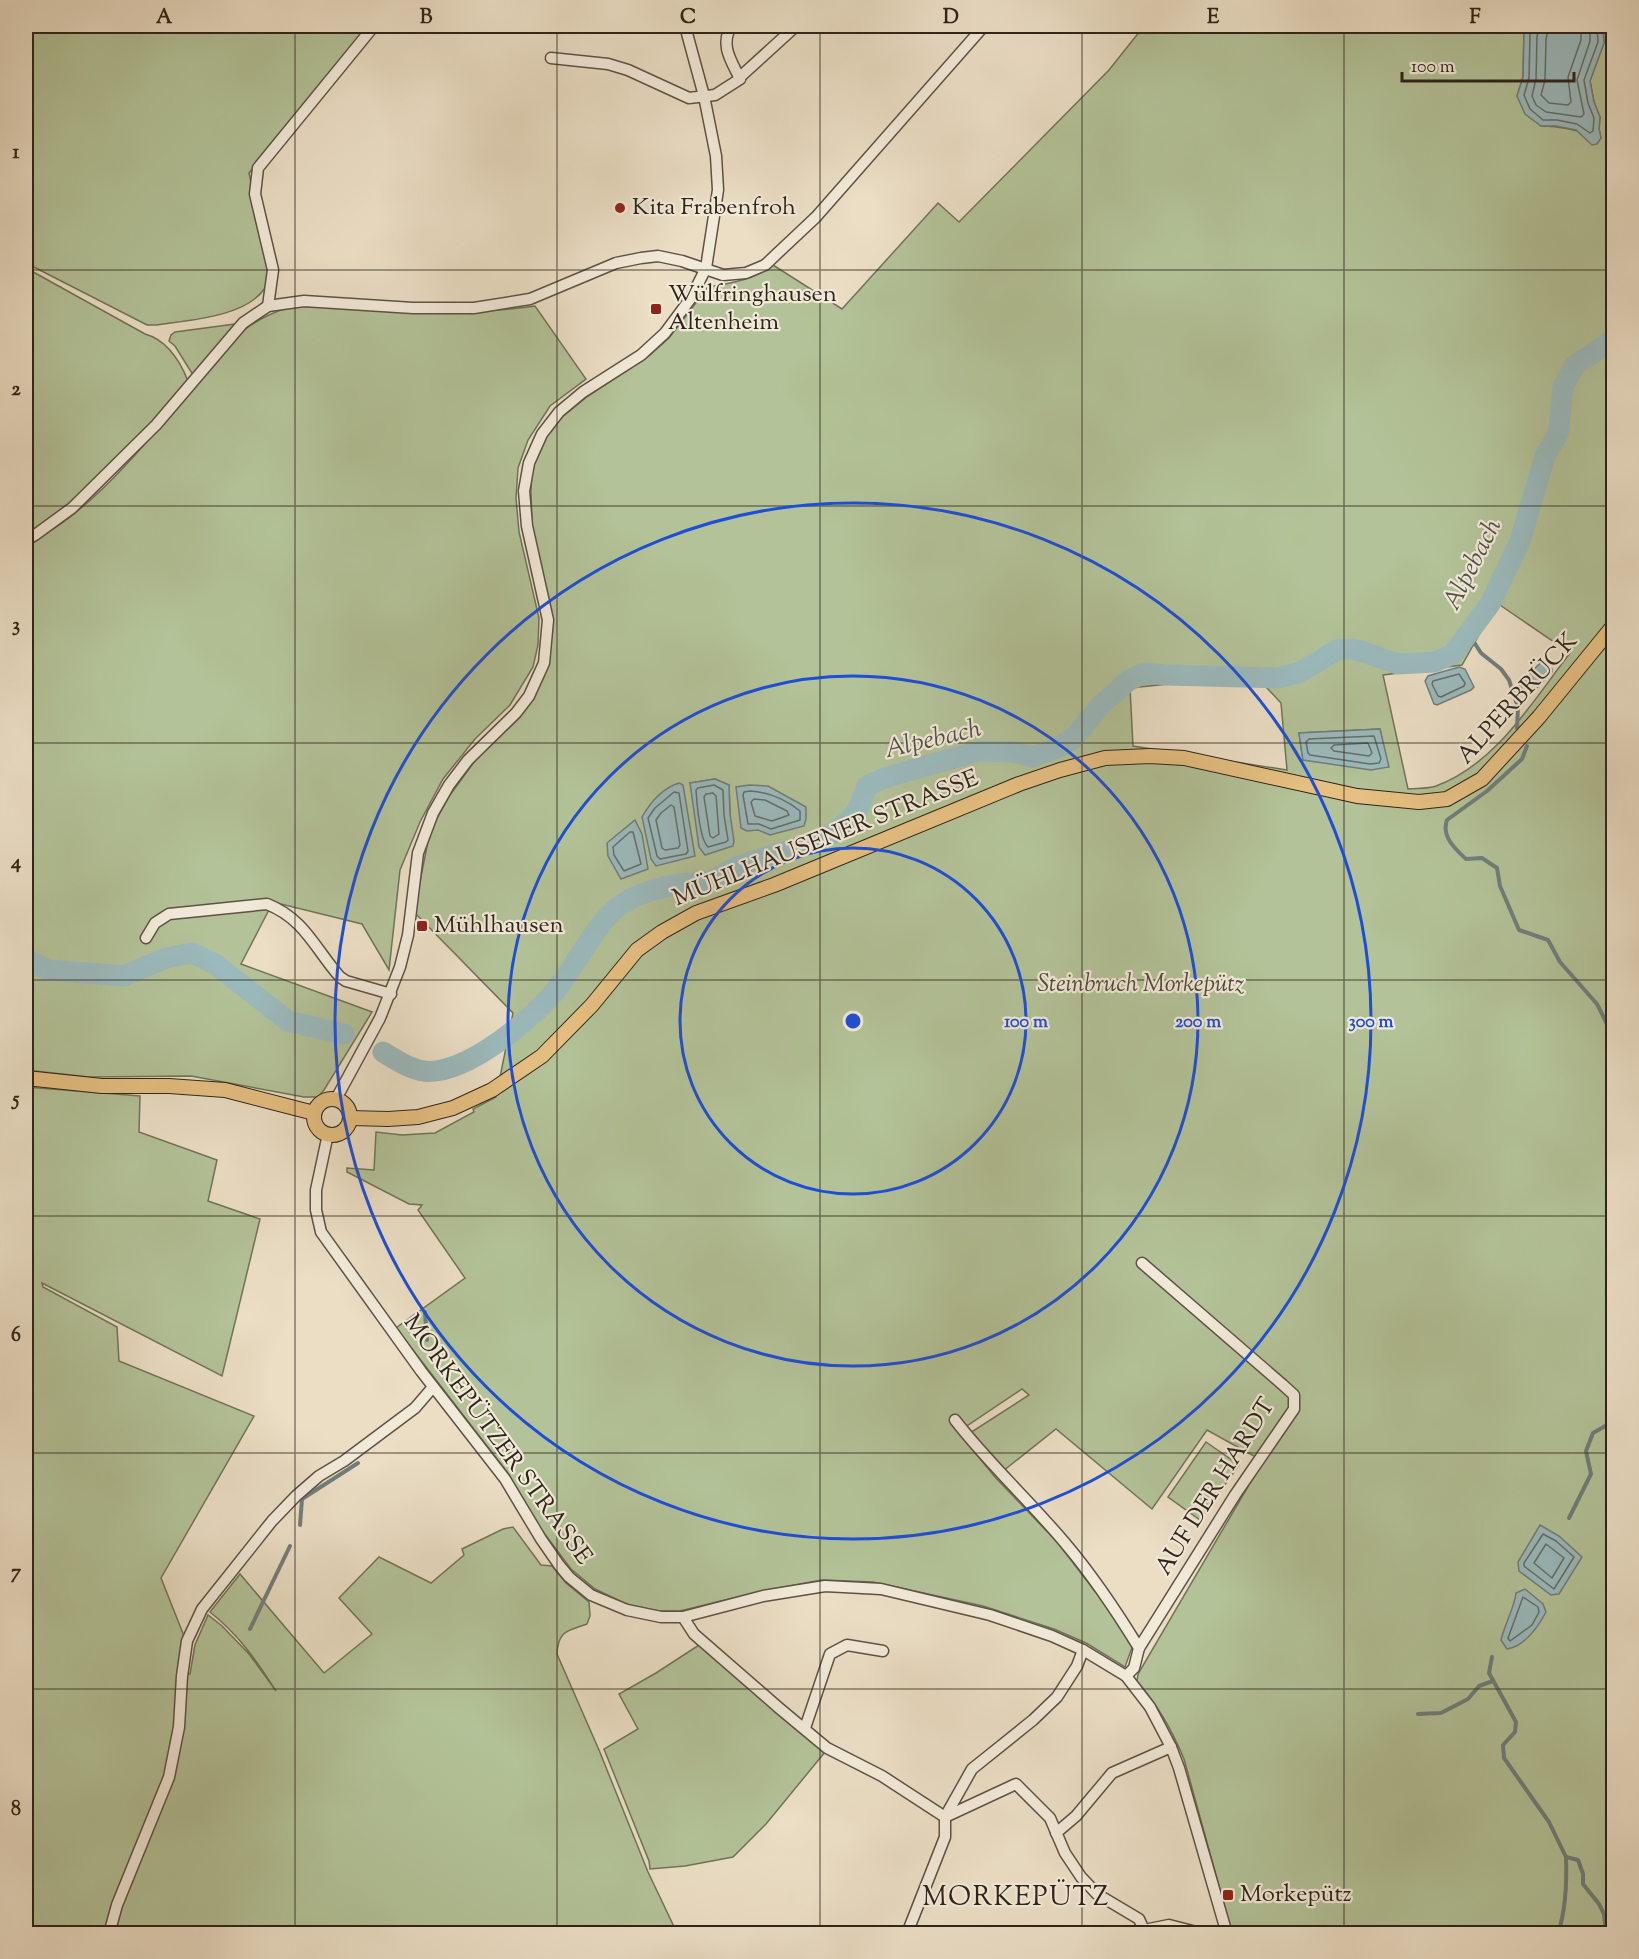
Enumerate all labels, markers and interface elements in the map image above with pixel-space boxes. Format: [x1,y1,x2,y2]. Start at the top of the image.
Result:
text: A [156,4,173,33]
text: B [420,4,433,33]
text: C [680,4,696,33]
text: D [943,4,959,33]
text: E [1207,4,1220,33]
text: F [1469,4,1481,33]
scale bar [1402,45,1574,83]
text: 100 m [1411,55,1455,81]
text: 1 [13,139,20,168]
place label: Kita Frabenfroh [632,191,796,225]
marker: Kita Frabenfroh [613,201,627,215]
place label: Wülfringhausen Altenheim [668,278,837,340]
marker: Wülfringhausen Altenheim [649,302,663,316]
text: 2 [11,376,21,405]
water label: Alpebach [1434,512,1512,617]
text: 3 [12,612,20,641]
street label: ALPERBRÜCK [1450,626,1586,772]
water label: Alpebach [881,711,985,769]
street label: MÜHLHAUSENER STRASSE [668,762,984,916]
text: 4 [10,849,21,878]
place label: Mühlhausen [434,909,564,943]
marker: Mühlhausen [415,919,429,933]
park label: Steinbruch Morkepütz [1038,968,1245,1002]
text: 100 m [1004,1010,1048,1036]
text: 200 m [1175,1010,1221,1036]
text: 300 m [1349,1010,1394,1036]
centre of rings [843,1011,863,1031]
text: 5 [11,1086,20,1115]
street label: MORKEPÜTZER STRASSE [394,1308,600,1573]
text: 6 [11,1322,21,1351]
street label: AUF DER HARDT [1148,1392,1284,1582]
text: 7 [11,1559,22,1588]
text: 8 [11,1796,21,1825]
place label: Morkepütz [1240,1878,1352,1912]
district label: MORKEPÜTZ [922,1879,1110,1918]
marker: Morkepütz [1221,1888,1235,1902]

